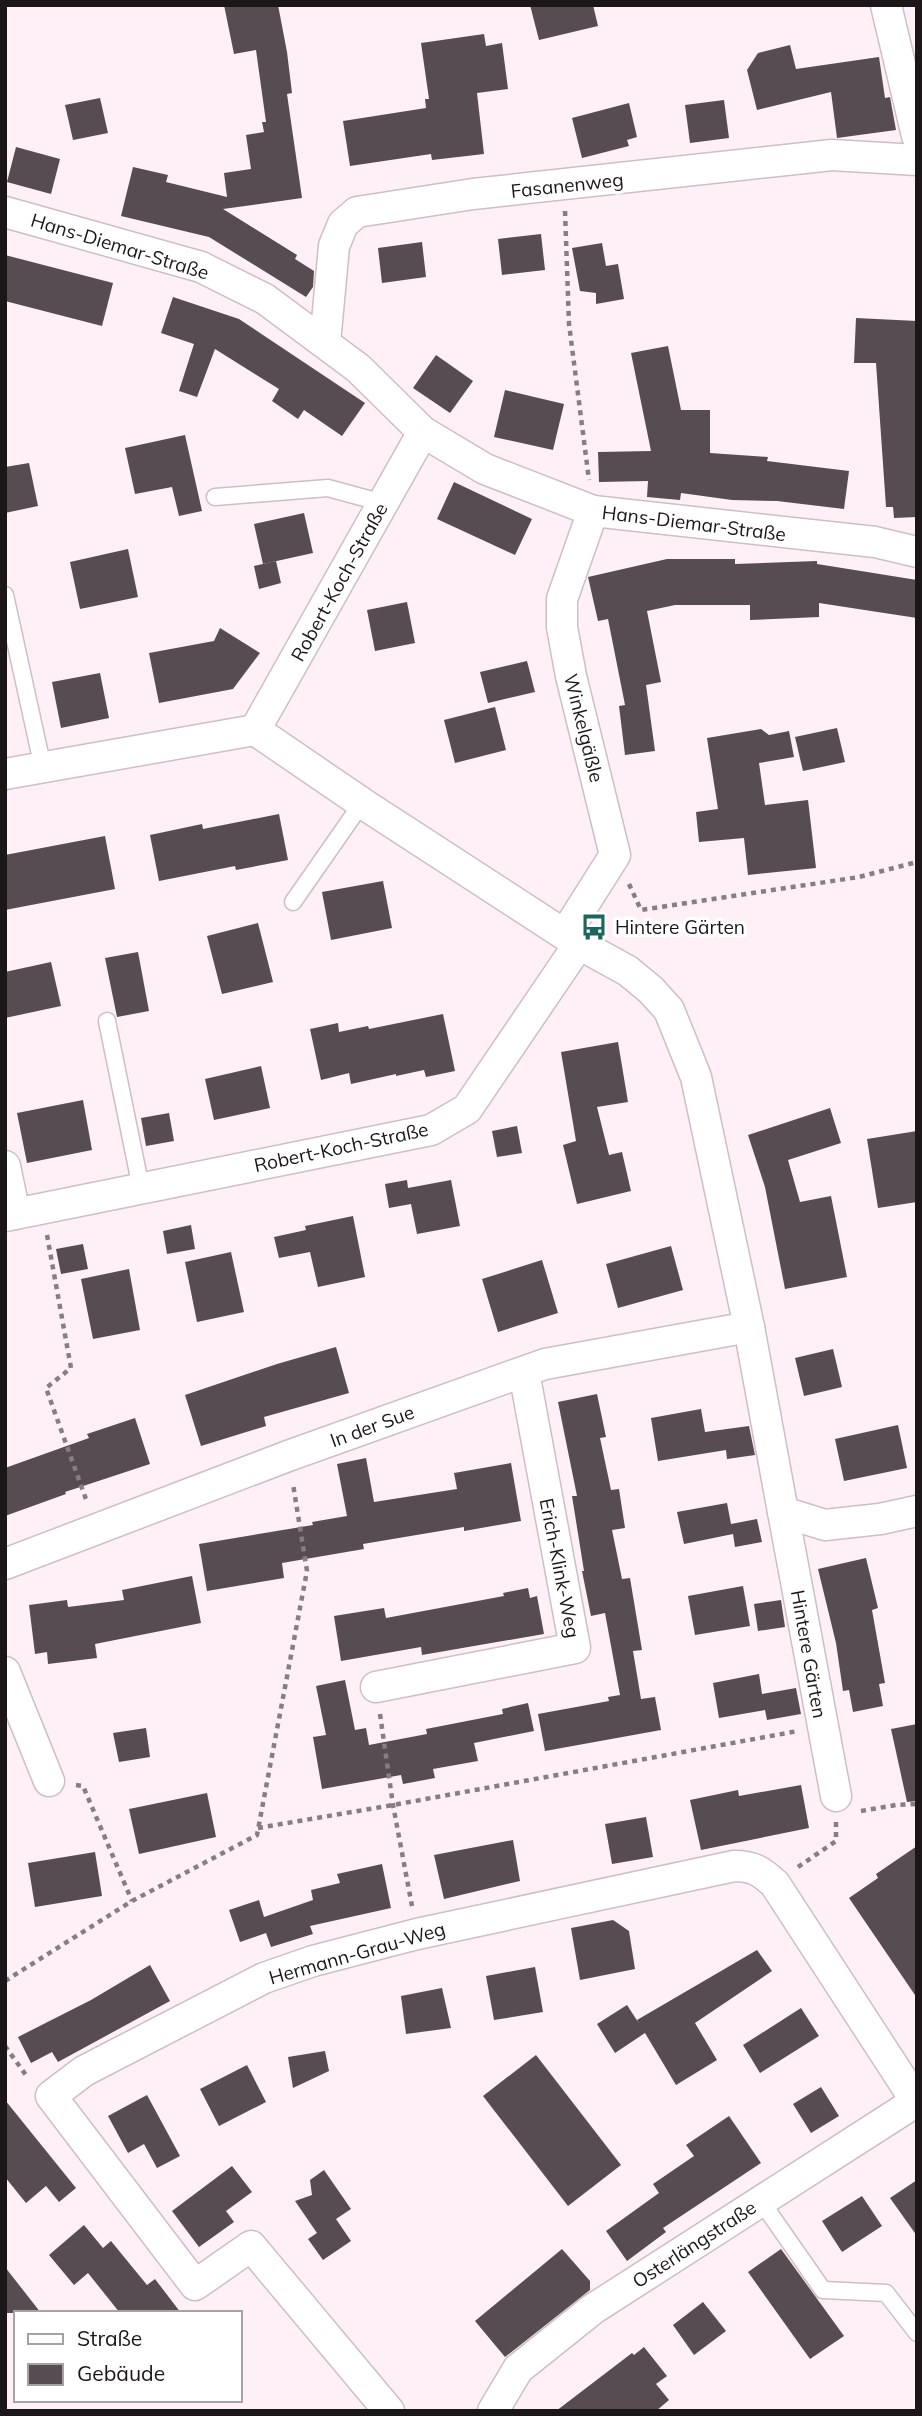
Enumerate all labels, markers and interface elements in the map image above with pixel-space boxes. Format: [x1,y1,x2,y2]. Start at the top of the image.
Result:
street label: Fasanenweg [509,167,625,203]
street label: Hans-Diemar-Straße [28,207,212,285]
street label: Robert-Koch-Straße [285,499,393,665]
street label: Hans-Diemar-Straße [601,500,787,546]
street label: Winkelgäßle [559,671,609,785]
bus stop icon: Hintere Gärten [579,912,609,942]
place label: Hintere Gärten [615,915,745,939]
street label: Robert-Koch-Straße [252,1117,430,1177]
street label: In der Sue [327,1400,417,1452]
street label: Erich-Klink-Weg [535,1496,585,1640]
street label: Hintere Gärten [786,1588,832,1720]
street label: Hermann-Grau-Weg [266,1916,448,1990]
street label: Osterlängstraße [628,2195,760,2293]
legend [14,2311,242,2402]
text: Straße [77,2325,142,2351]
text: Gebäude [77,2360,165,2386]

